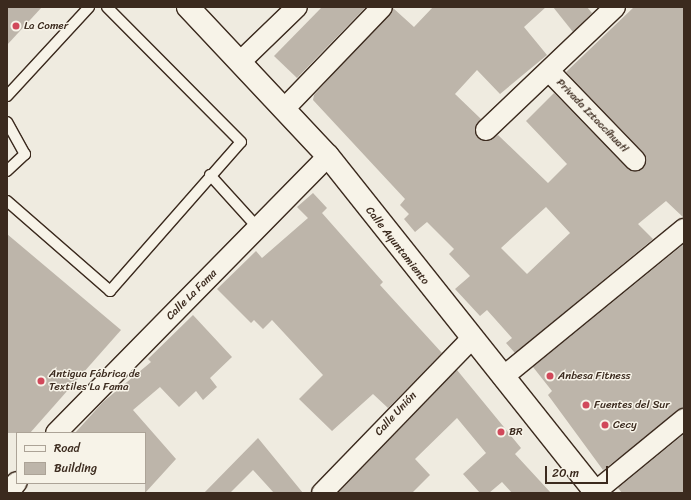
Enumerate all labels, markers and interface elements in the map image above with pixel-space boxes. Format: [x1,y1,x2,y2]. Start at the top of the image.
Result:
place label: La Comer [24,19,69,33]
marker: La Comer [11,21,21,31]
street label: Privada Iztaccíhuatl [553,76,631,156]
street label: Calle Ayuntamiento [363,205,431,287]
street label: Calle La Fama [164,267,220,323]
place label: Antigua Fábrica de Textiles La Fama [49,368,140,394]
place label: Anbesa Fitness [558,369,631,383]
marker: Anbesa Fitness [545,371,555,381]
marker: Antigua Fábrica de Textiles La Fama [36,376,46,386]
street label: Calle Unión [372,389,420,439]
place label: Fuentes del Sur [594,398,670,412]
marker: Fuentes del Sur [581,400,591,410]
place label: Cecy [613,418,637,432]
marker: Cecy [600,420,610,430]
place label: BR [509,425,523,439]
marker: BR [496,427,506,437]
legend [16,432,146,484]
text: Road [54,437,80,459]
text: Building [54,457,97,479]
scale bar [547,458,610,484]
text: 20 m [552,462,579,484]

